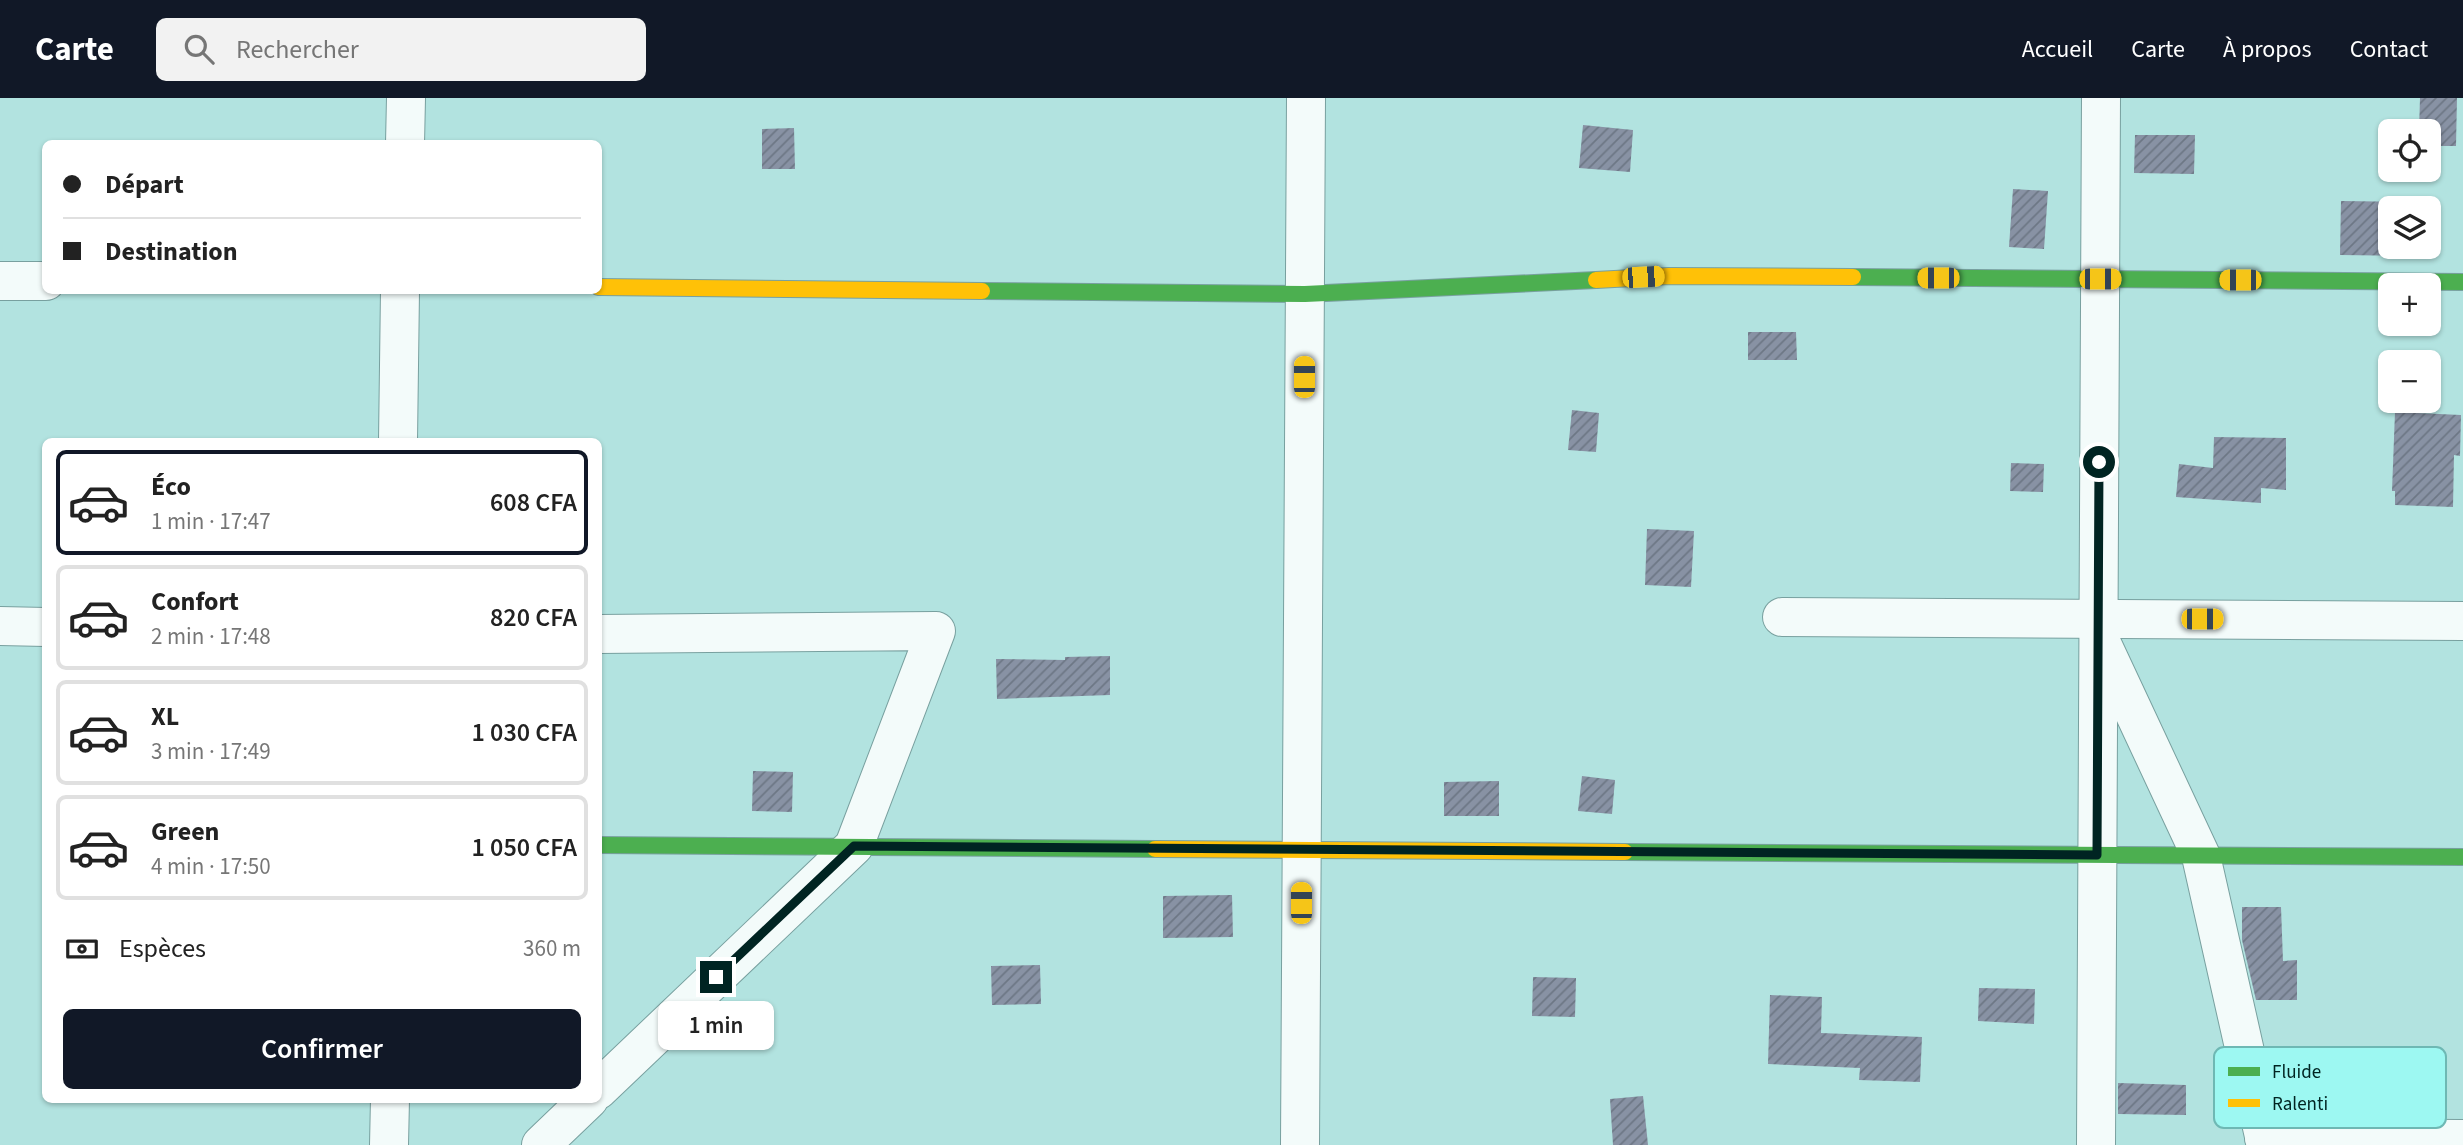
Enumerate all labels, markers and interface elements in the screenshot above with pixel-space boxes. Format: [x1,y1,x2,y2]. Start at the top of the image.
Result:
search box [156,18,646,81]
text: Carte [35,26,114,73]
icon: search [180,30,218,68]
text: Rechercher [236,31,359,68]
text: Accueil [2022,32,2093,67]
text: Carte [2131,32,2185,67]
text: À propos [2223,32,2312,67]
text: Contact [2350,32,2428,67]
map controls [2378,119,2441,413]
button: locate [2378,119,2441,182]
text: Départ [105,166,184,203]
button: layers [2378,196,2441,259]
text: Destination [105,233,238,270]
car [1622,265,1665,289]
car [1918,268,1960,289]
car [2080,269,2122,290]
car [2220,270,2262,291]
button: + [2378,273,2441,336]
button: − [2378,350,2441,413]
car [1294,356,1315,398]
route start [2083,446,2115,478]
text: Éco [151,468,191,505]
icon: car [67,471,130,534]
text: 608 CFA [490,484,577,521]
text: 1 min · 17:47 [151,505,271,538]
text: Confort [151,583,239,620]
icon: car [67,586,130,649]
text: 820 CFA [490,599,577,636]
car [2182,609,2224,630]
text: 2 min · 17:48 [151,620,271,653]
text: XL [151,698,179,735]
icon: car [67,701,130,764]
text: 1 030 CFA [472,714,577,751]
text: 3 min · 17:49 [151,735,271,768]
text: Green [151,813,219,850]
icon: car [67,816,130,879]
text: 1 050 CFA [472,829,577,866]
text: 4 min · 17:50 [151,850,271,883]
car [1291,882,1312,924]
icon: cash [63,930,101,968]
text: Espèces [119,930,206,967]
text: 360 m [523,932,581,965]
route end [700,961,732,993]
callout: 1 min [658,1001,774,1050]
button: Confirmer [63,1009,581,1089]
text: 1 min [689,1009,743,1042]
legend [2214,1047,2446,1128]
text: Fluide [2272,1059,2321,1086]
text: Ralenti [2272,1091,2328,1118]

